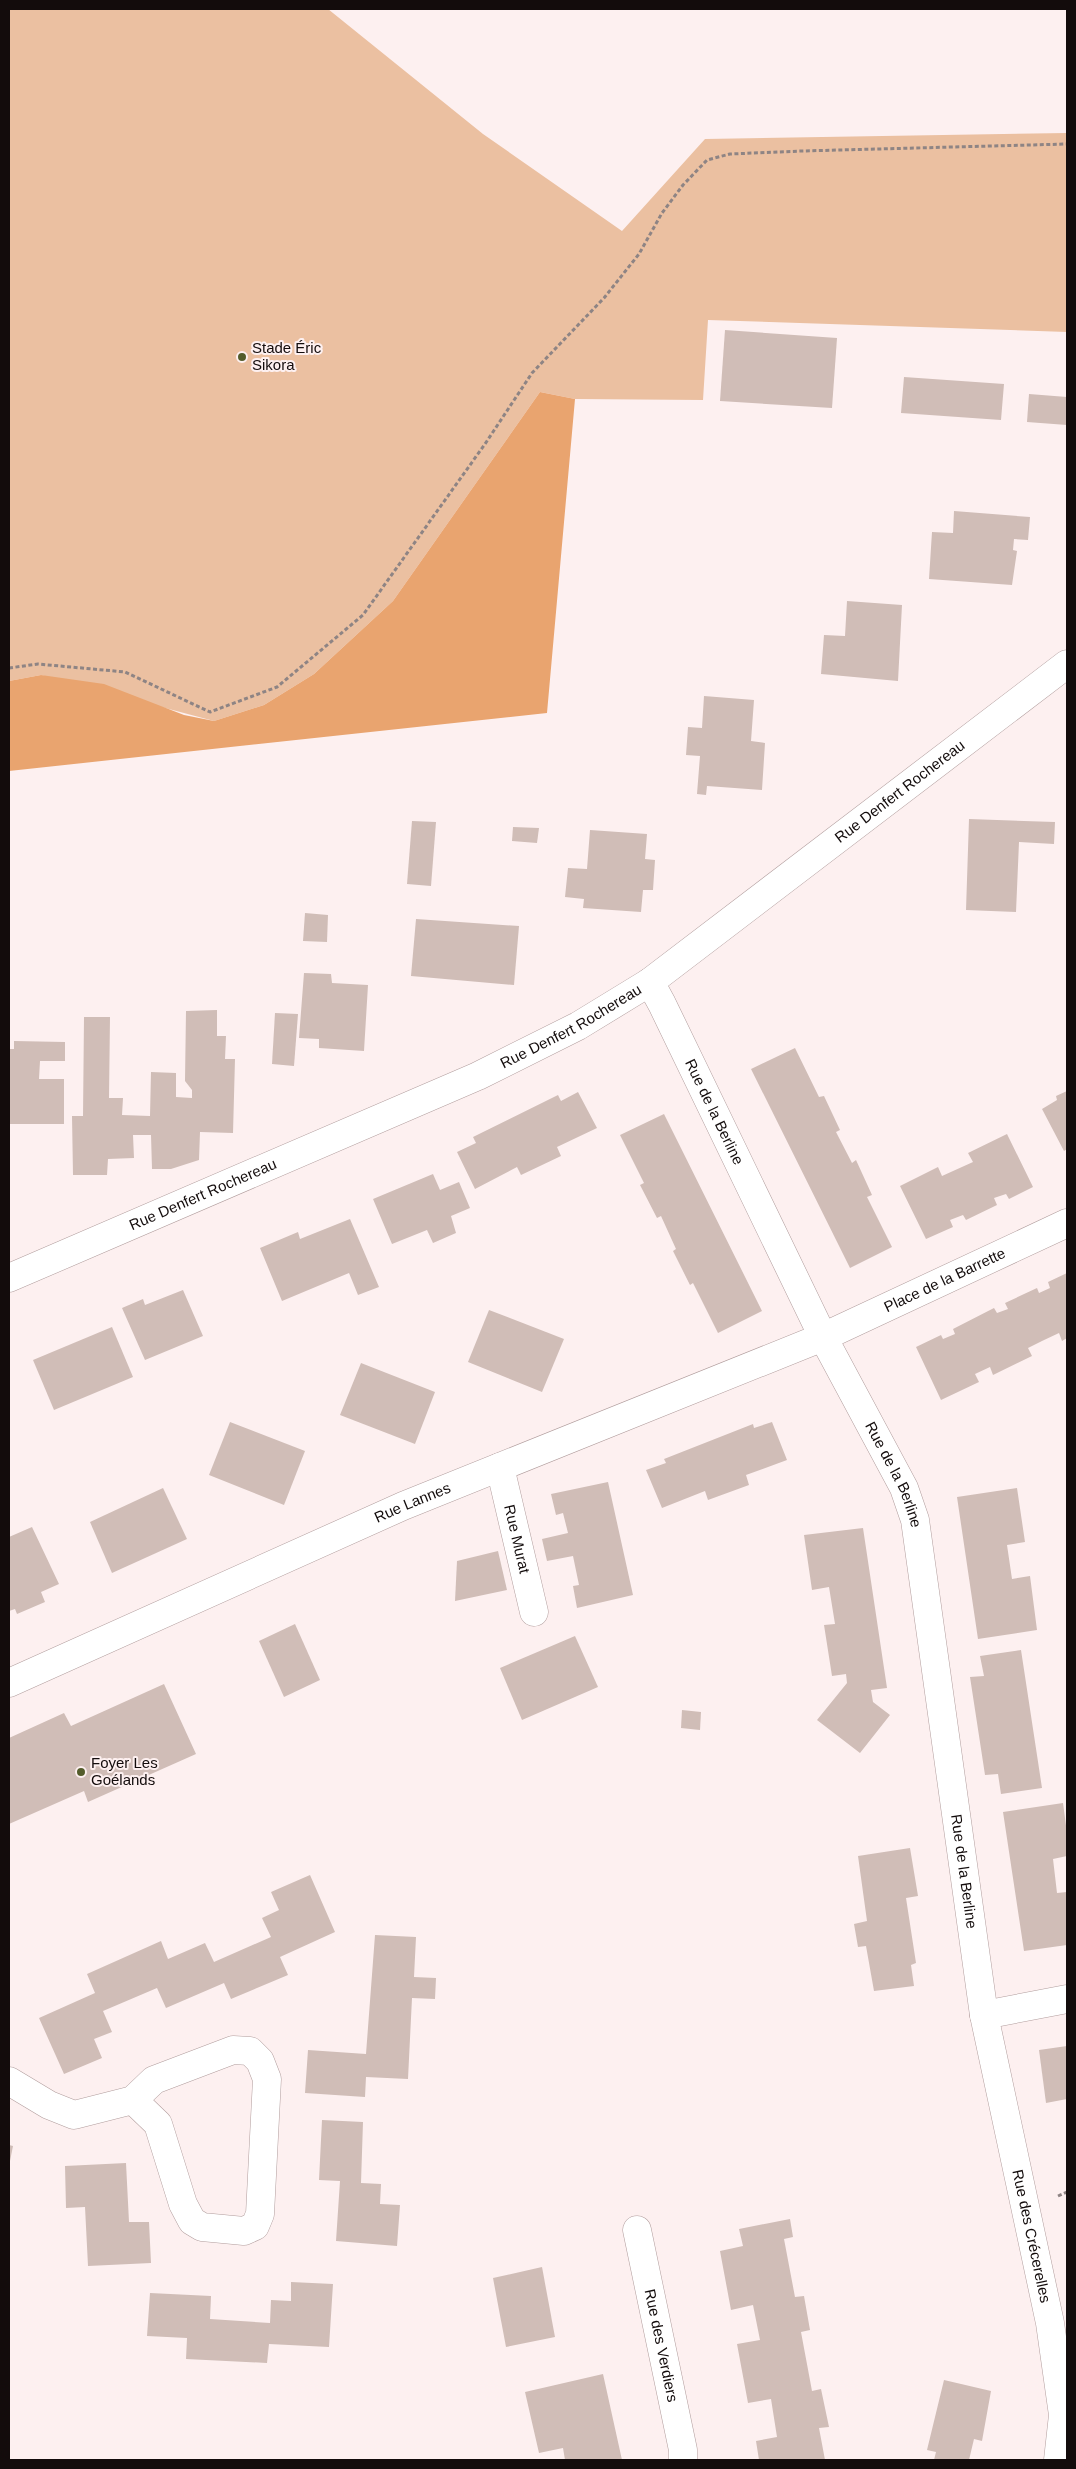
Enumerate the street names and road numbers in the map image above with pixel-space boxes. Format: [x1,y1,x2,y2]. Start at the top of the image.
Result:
street label: Rue Denfert Rochereau [831,736,968,846]
street label: Rue Denfert Rochereau [497,980,644,1071]
street label: Rue de la Berline [682,1056,747,1167]
street label: Rue Denfert Rochereau [126,1155,279,1233]
street label: Place de la Barrette [881,1244,1008,1315]
street label: Rue de la Berline [862,1419,925,1528]
street label: Rue Lannes [372,1479,453,1526]
street label: Rue Murat [501,1503,534,1576]
street label: Rue de la Berline [948,1813,981,1930]
street label: Rue des Crécerelles [1009,2168,1054,2304]
street label: Rue des Verdiers [642,2287,682,2403]

